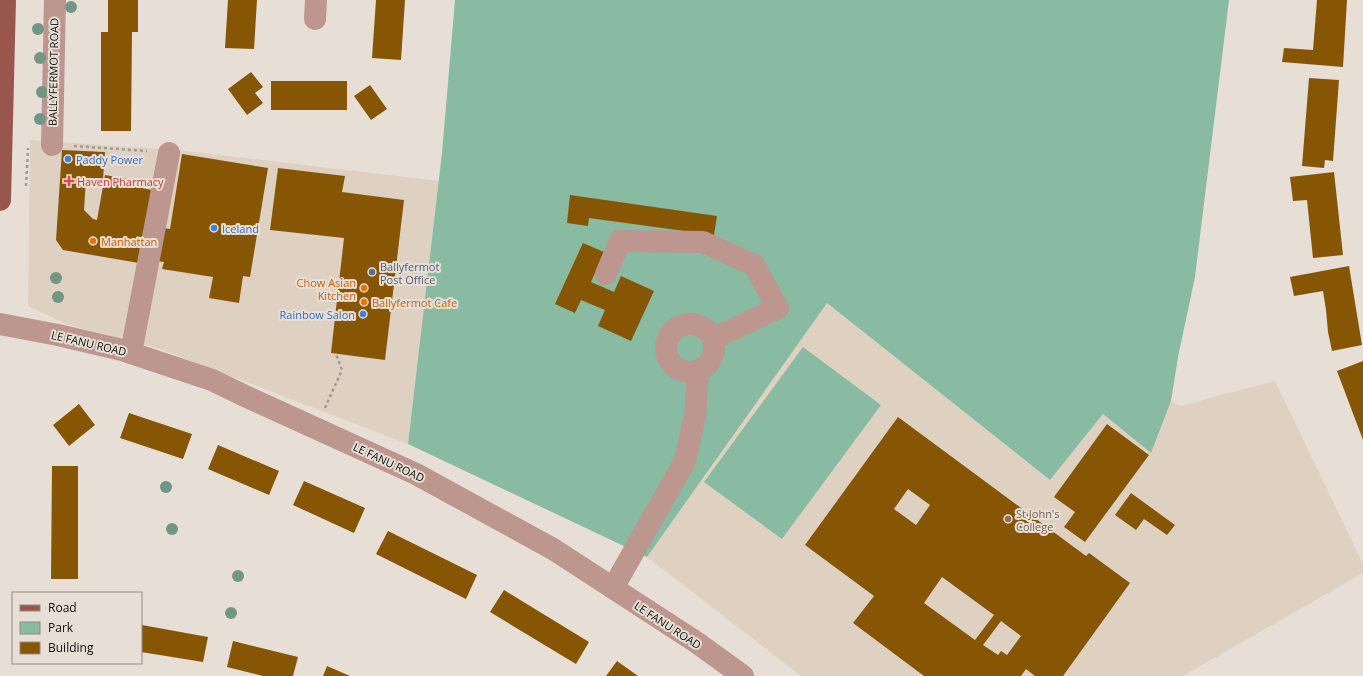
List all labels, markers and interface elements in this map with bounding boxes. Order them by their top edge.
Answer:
street label: BALLYFERMOT ROAD [45,18,61,126]
place label: Paddy Power [76,152,143,167]
marker: Paddy Power [63,154,73,164]
place label: Haven Pharmacy [77,174,164,189]
marker: Haven Pharmacy [64,176,74,186]
place label: Iceland [222,221,259,236]
marker: Iceland [209,223,219,233]
place label: Manhattan [101,234,157,249]
marker: Manhattan [88,236,98,246]
place label: Ballyfermot Post Office [380,259,439,287]
marker: Ballyfermot Post Office [367,267,377,277]
place label: Chow Asian Kitchen [296,275,356,303]
marker: Chow Asian Kitchen [359,283,369,293]
place label: Ballyfermot Cafe [372,295,457,310]
marker: Ballyfermot Cafe [359,297,369,307]
place label: Rainbow Salon [280,307,355,322]
marker: Rainbow Salon [358,309,368,319]
street label: LE FANU ROAD [50,327,128,359]
street label: LE FANU ROAD [351,439,427,485]
place label: St John's College [1016,506,1060,534]
marker: St John's College [1003,514,1013,524]
legend [12,592,142,664]
street label: LE FANU ROAD [632,598,704,652]
text: Road [48,599,77,616]
text: Park [48,619,74,636]
text: Building [48,639,94,656]

